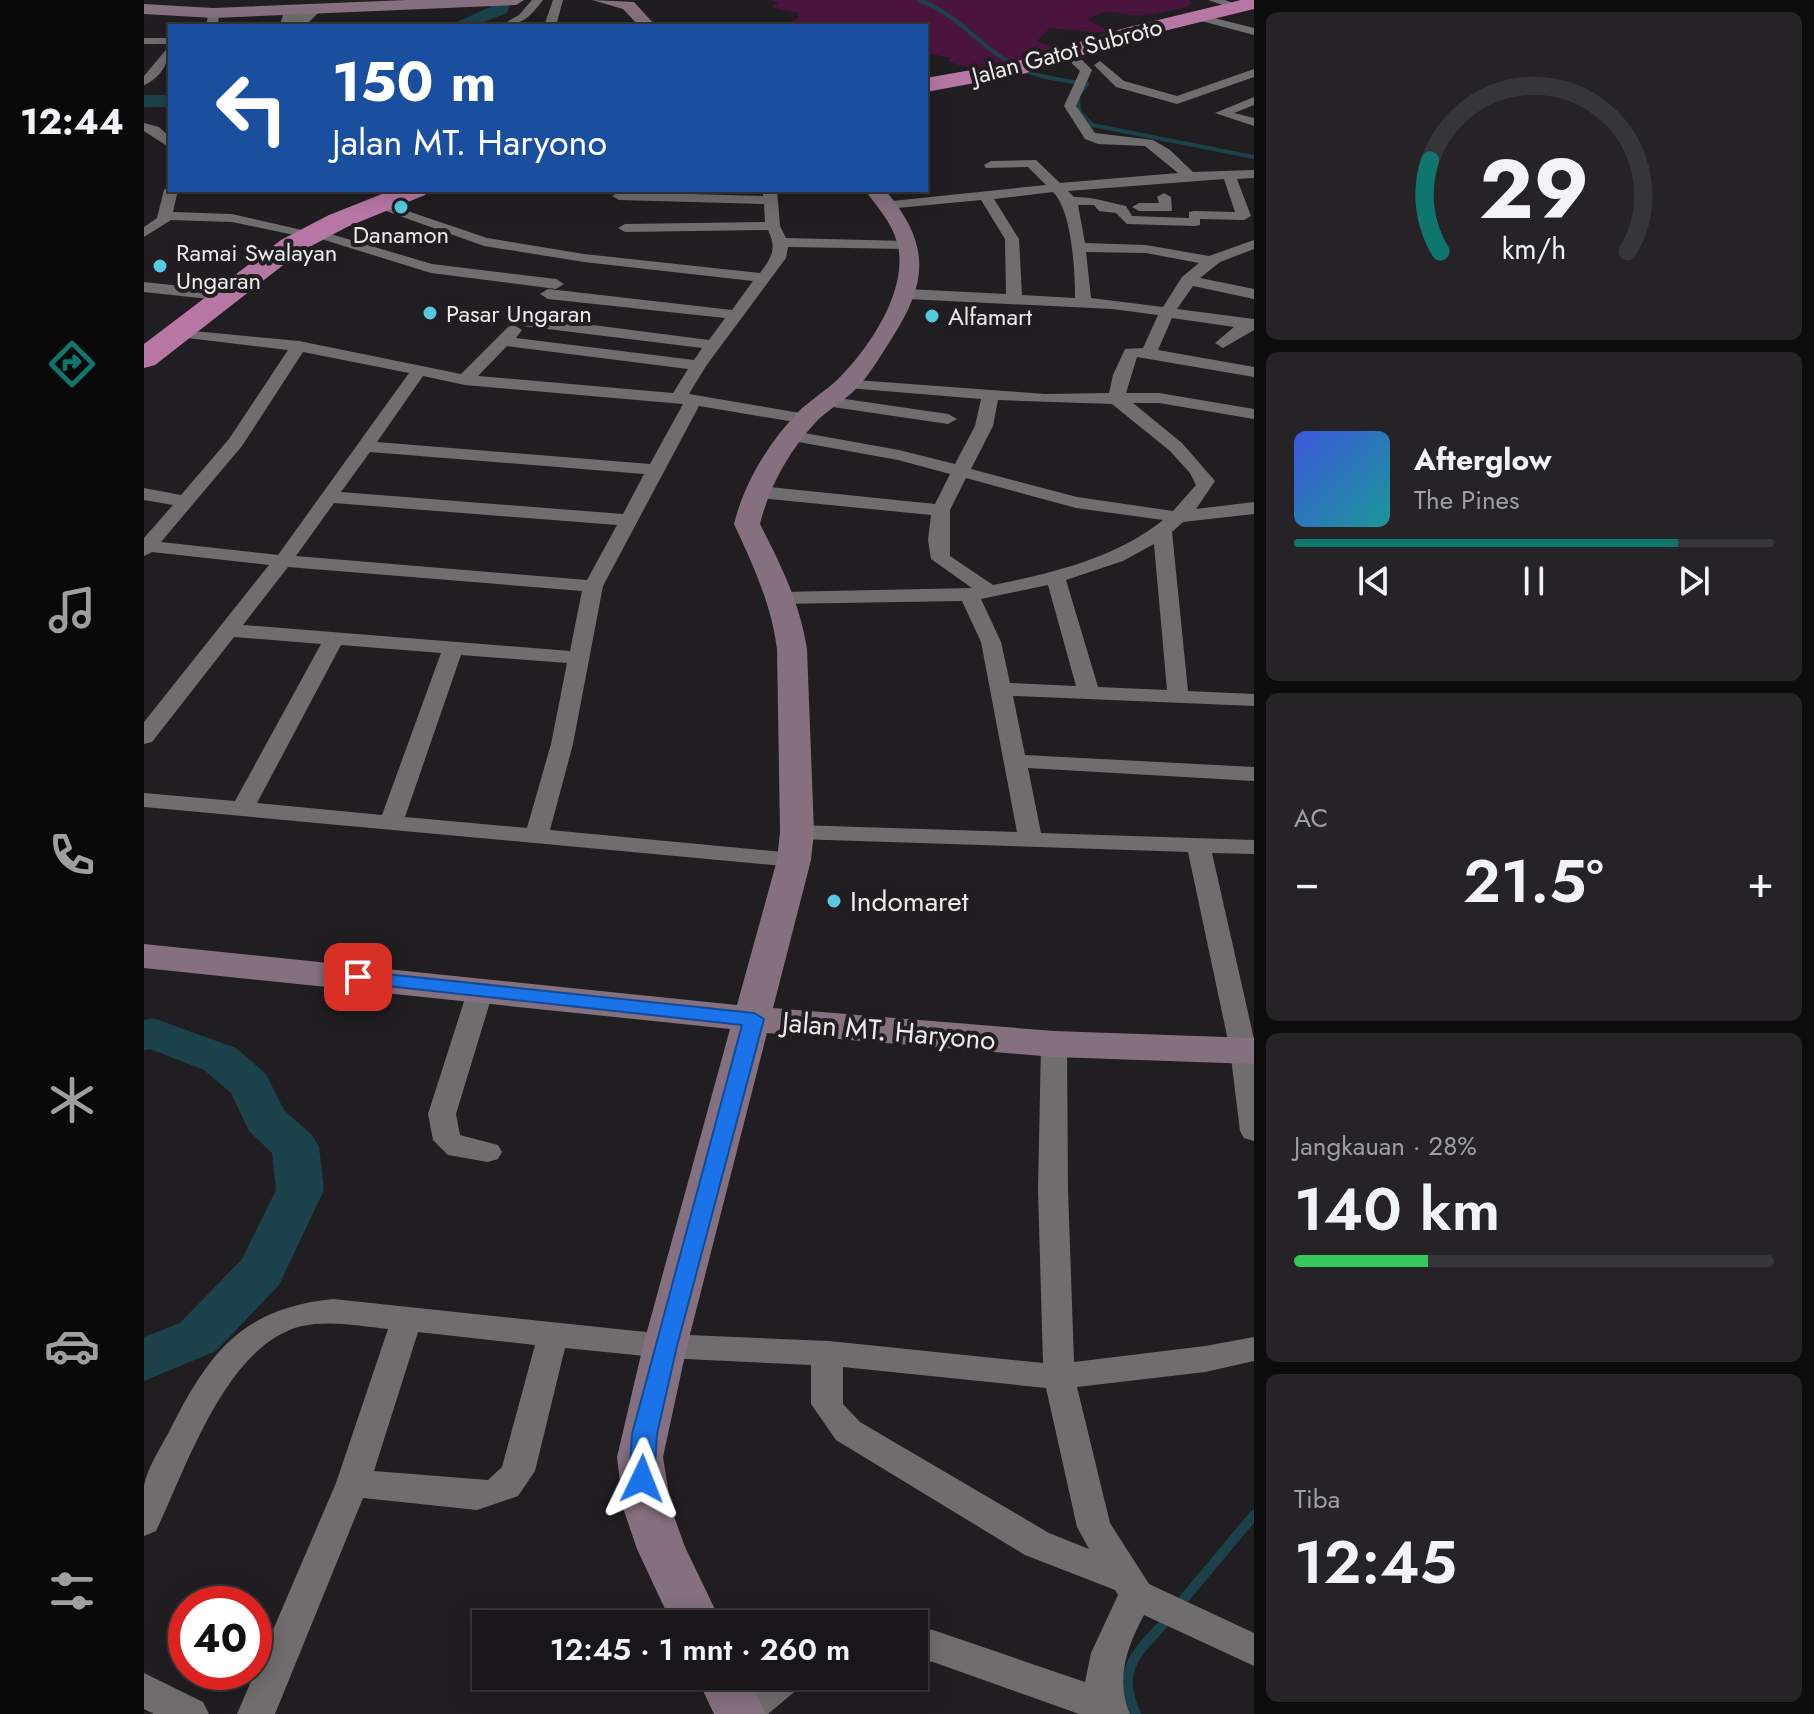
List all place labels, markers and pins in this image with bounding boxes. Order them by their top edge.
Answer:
marker: Danamon [392,198,410,216]
place label: Danamon [353,217,449,252]
place label: Ramai Swalayan Ungaran [176,235,337,298]
marker: Ramai Swalayan Ungaran [151,257,169,275]
place label: Pasar Ungaran [446,296,592,331]
place label: Alfamart [948,299,1032,334]
marker: Pasar Ungaran [421,304,439,322]
marker: Alfamart [923,307,941,325]
place label: Indomaret [850,881,969,922]
marker: Indomaret [825,892,843,910]
pin [324,943,392,1011]

